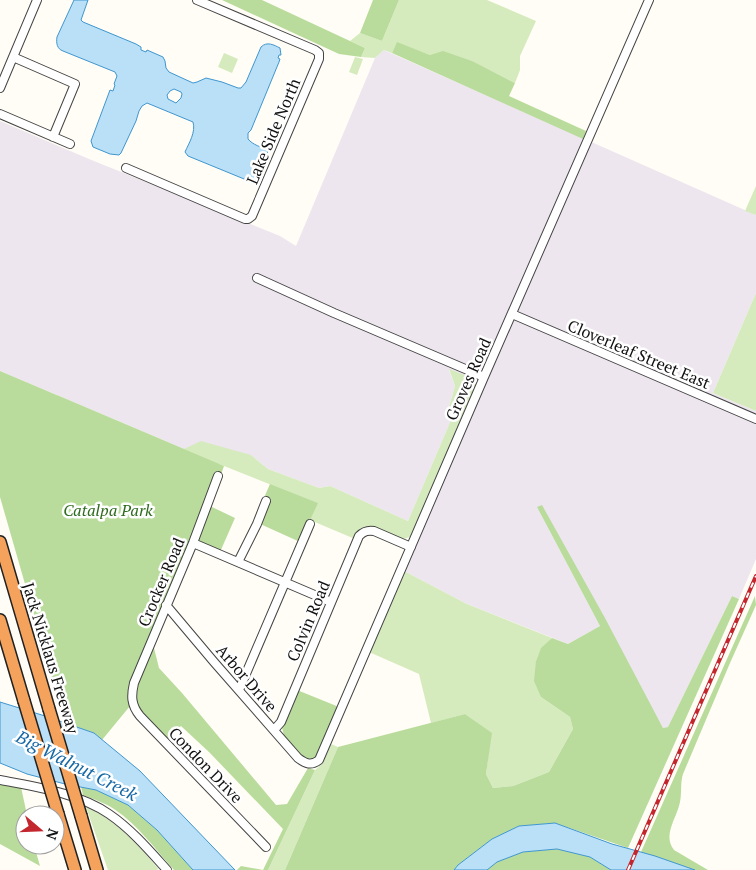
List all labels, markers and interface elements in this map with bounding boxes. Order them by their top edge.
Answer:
street label: Lake Side North [241,74,305,187]
street label: Cloverleaf Street East [564,314,714,394]
street label: Groves Road [440,334,496,424]
park label: Catalpa Park [63,499,153,521]
street label: Crocker Road [132,534,190,630]
street label: Colvin Road [281,577,335,665]
street label: Jack Nicklaus Freeway [18,580,85,737]
street label: Arbor Drive [212,640,282,716]
street label: Condon Drive [164,722,248,808]
water label: Big Walnut Creek [11,724,142,806]
north arrow [15,805,65,855]
text: N [42,826,63,843]

